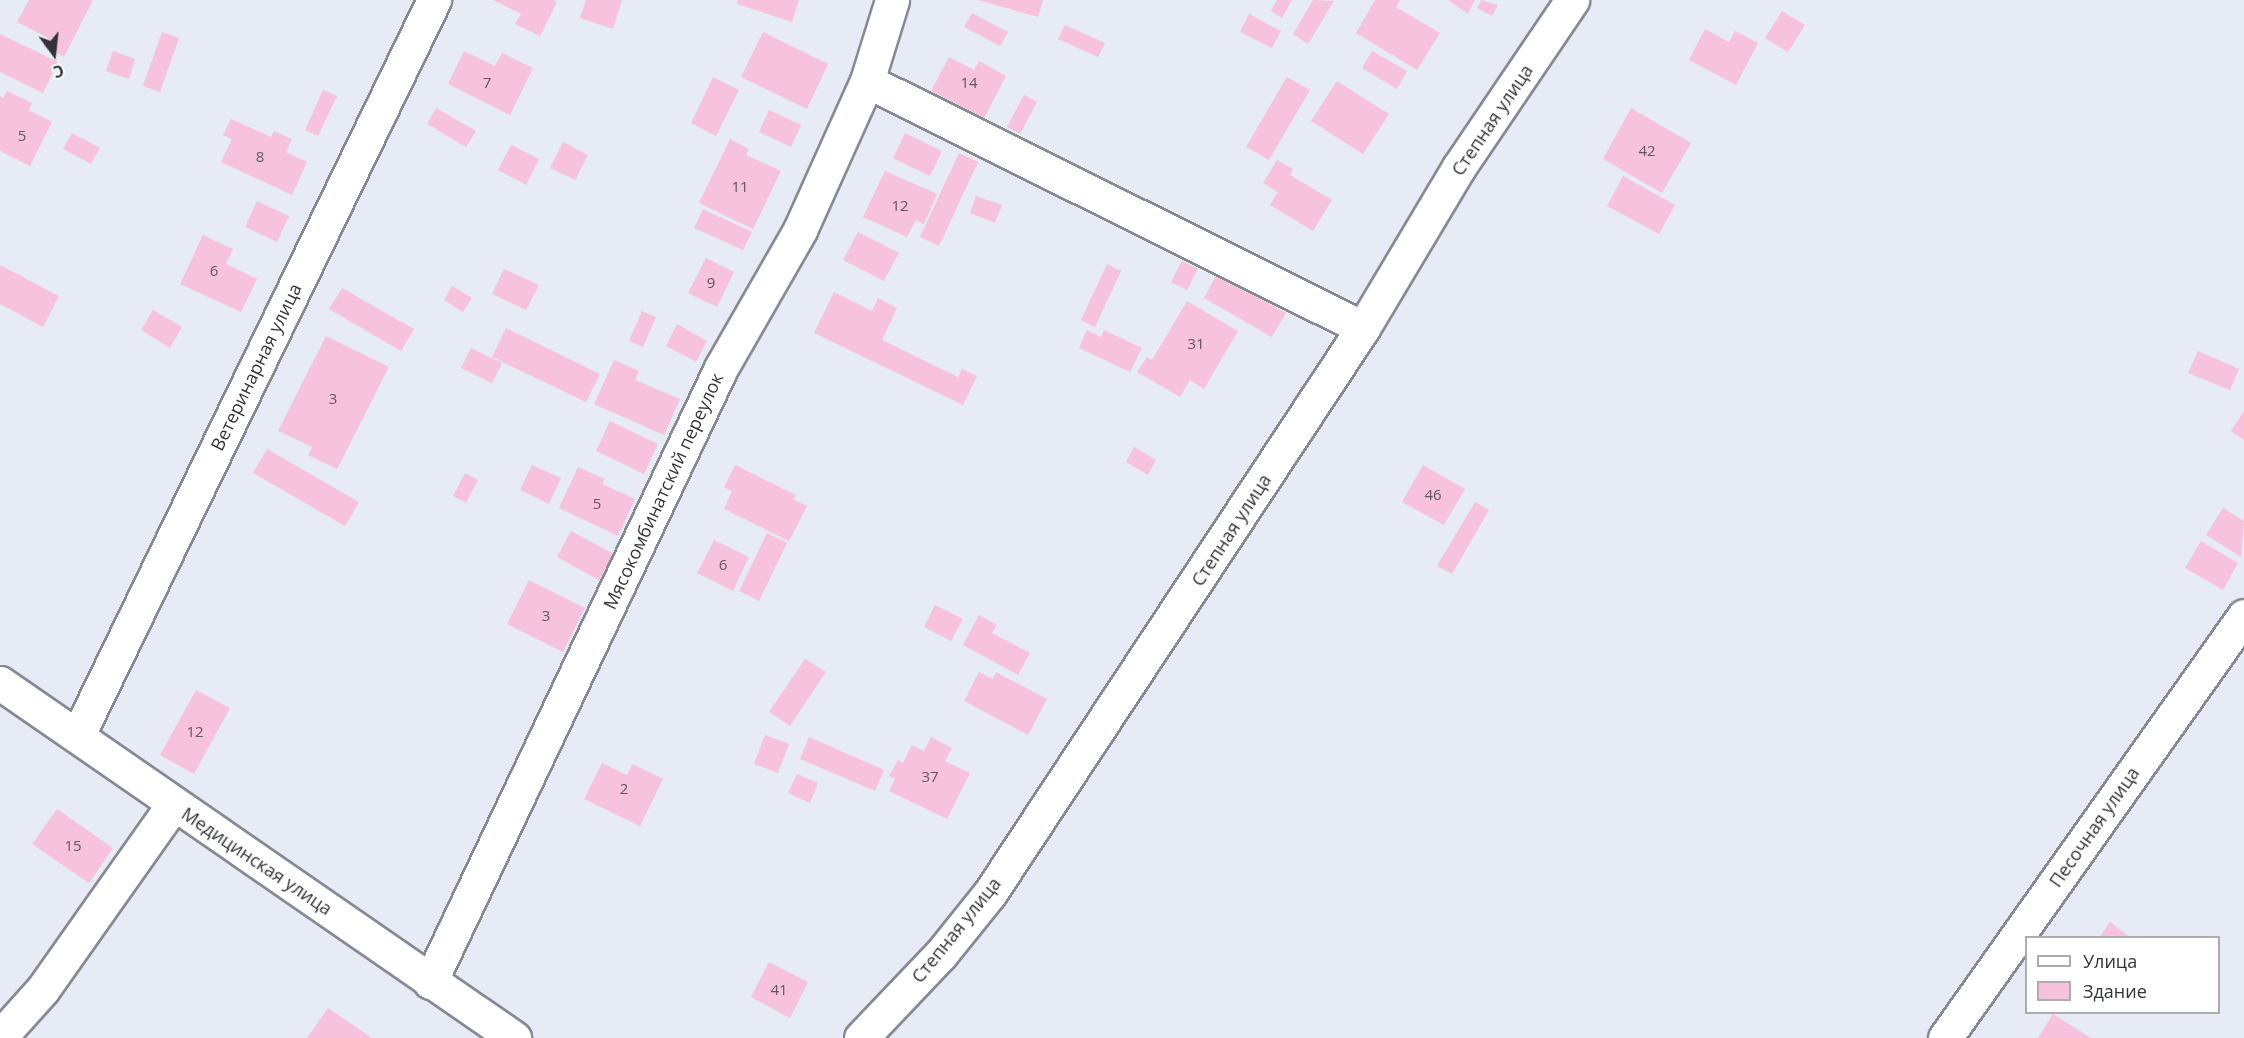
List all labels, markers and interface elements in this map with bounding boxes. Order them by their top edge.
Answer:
north arrow [24,24,84,84]
text: С [51,59,66,83]
street label: Степная улица [1447,60,1537,180]
house number: 7 [483,74,491,92]
house number: 14 [960,74,978,92]
house number: 5 [18,127,26,145]
house number: 42 [1638,142,1656,160]
house number: 8 [256,148,264,166]
house number: 11 [731,178,749,196]
house number: 12 [891,197,909,215]
house number: 6 [210,262,218,280]
house number: 9 [707,274,715,292]
street label: Ветеринарная улица [206,280,306,454]
house number: 31 [1187,335,1205,353]
street label: Мясокомбинатский переулок [599,369,727,613]
house number: 3 [329,390,337,408]
street label: Степная улица [1187,470,1275,590]
house number: 46 [1424,486,1442,504]
house number: 5 [593,495,601,513]
house number: 6 [719,556,727,574]
house number: 3 [542,607,550,625]
house number: 12 [186,723,204,741]
street label: Песочная улица [2045,763,2143,891]
house number: 37 [921,768,939,786]
house number: 2 [620,780,628,798]
street label: Медицинская улица [178,803,336,919]
house number: 15 [64,837,82,855]
street label: Степная улица [907,873,1005,987]
legend [2025,936,2220,1014]
text: Улица [2083,949,2137,973]
text: Здание [2083,979,2147,1003]
house number: 41 [770,981,788,999]

